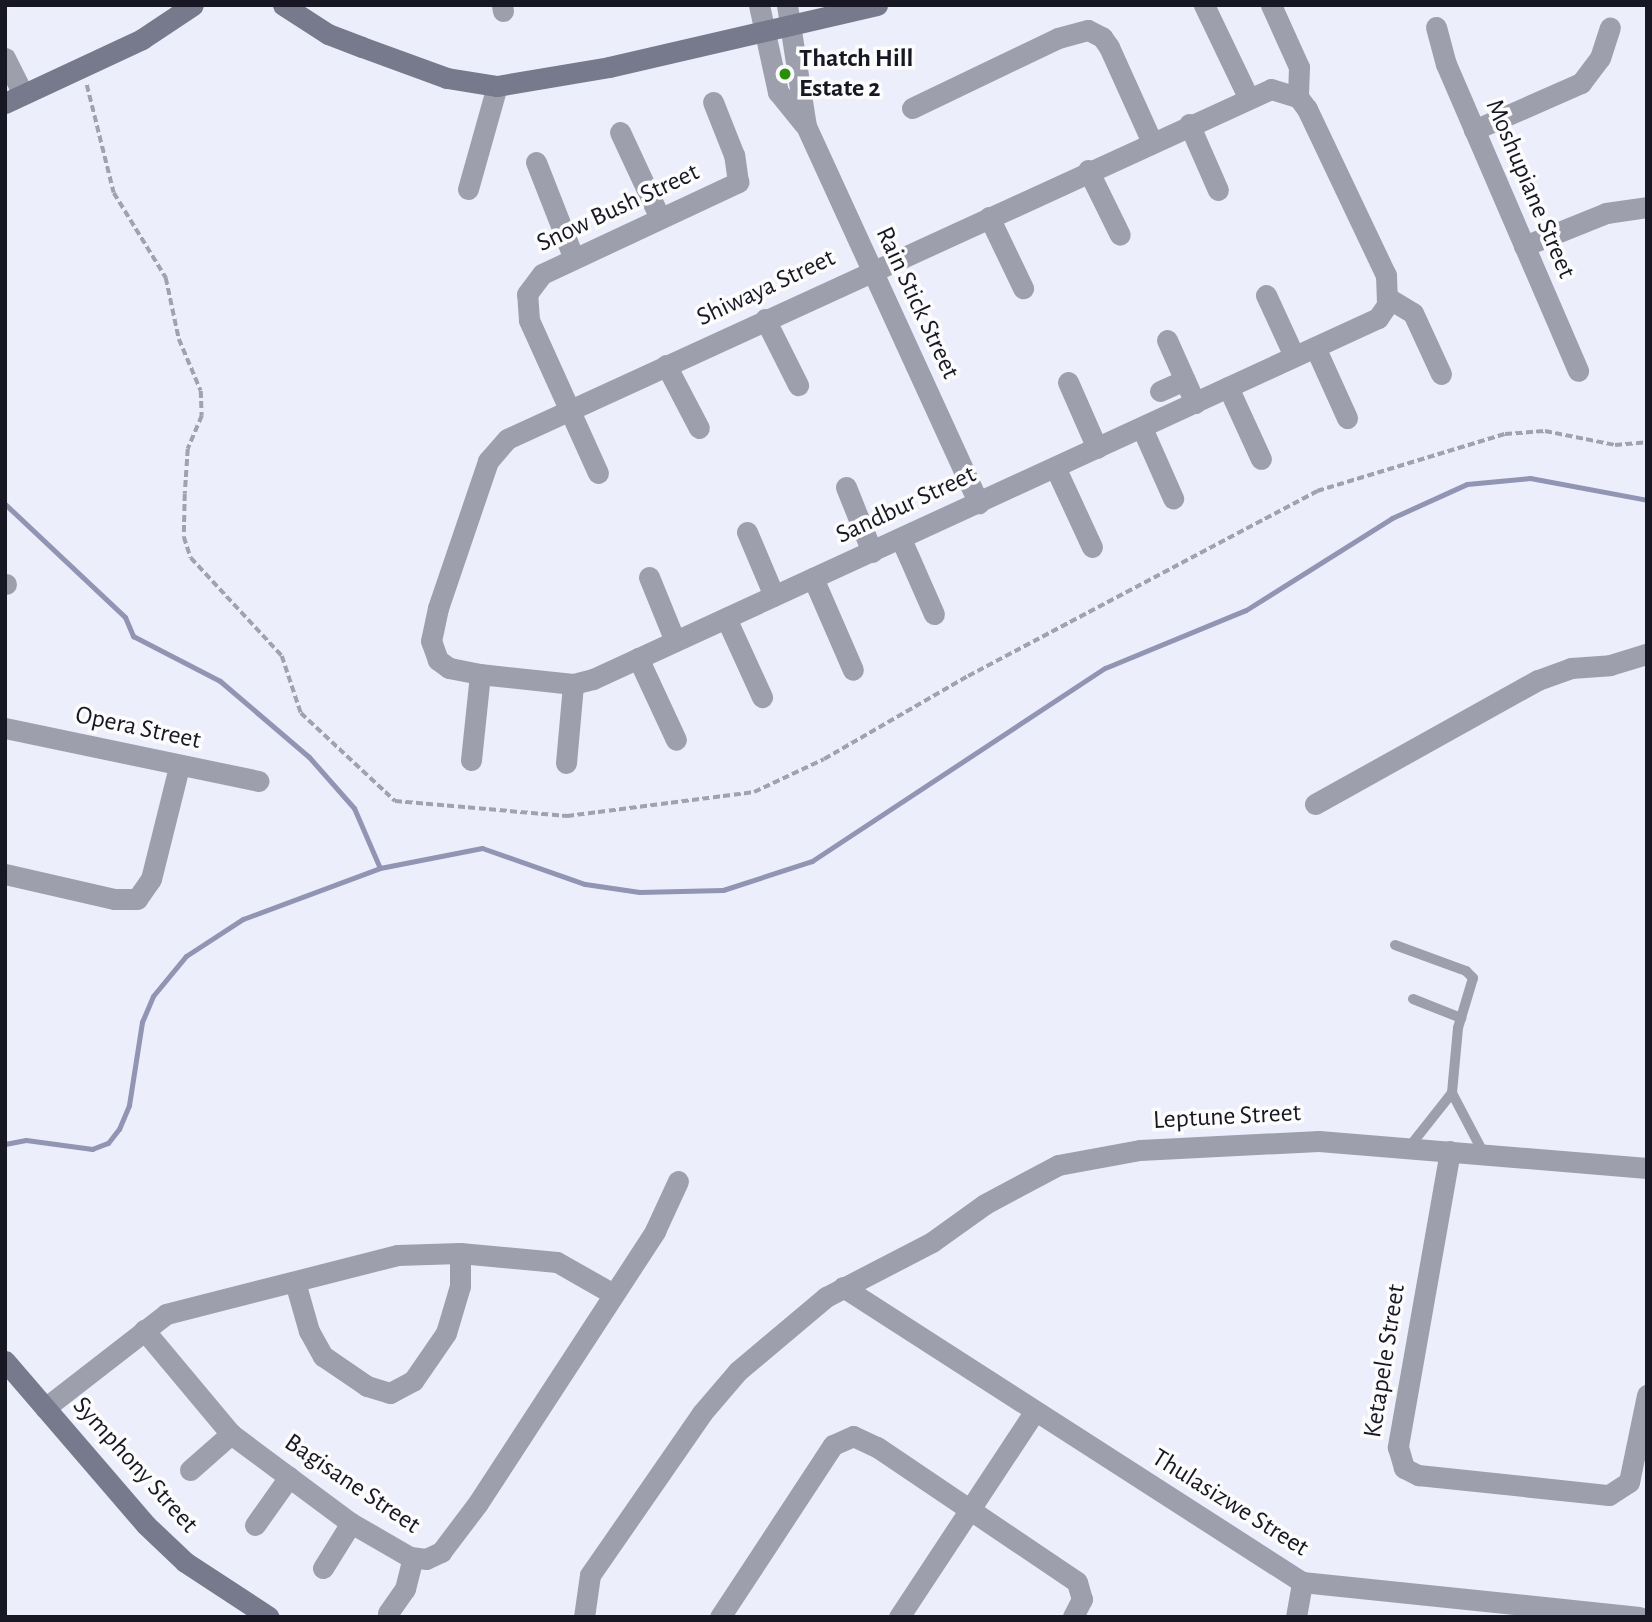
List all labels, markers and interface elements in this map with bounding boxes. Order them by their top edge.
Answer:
place label: Thatch Hill Estate 2 [799,43,913,104]
marker: Thatch Hill Estate 2 [777,66,793,82]
street label: Moshupiane Street [1478,95,1582,283]
street label: Snow Bush Street [532,157,704,259]
street label: Rain Stick Street [868,222,966,384]
street label: Shiwaya Street [692,242,840,334]
street label: Sandbur Street [831,459,981,551]
street label: Opera Street [72,699,204,757]
street label: Leptune Street [1152,1098,1302,1136]
street label: Ketapele Street [1357,1282,1413,1440]
street label: Symphony Street [66,1390,204,1540]
street label: Bagisane Street [278,1427,426,1541]
street label: Thulasizwe Street [1146,1442,1314,1564]

